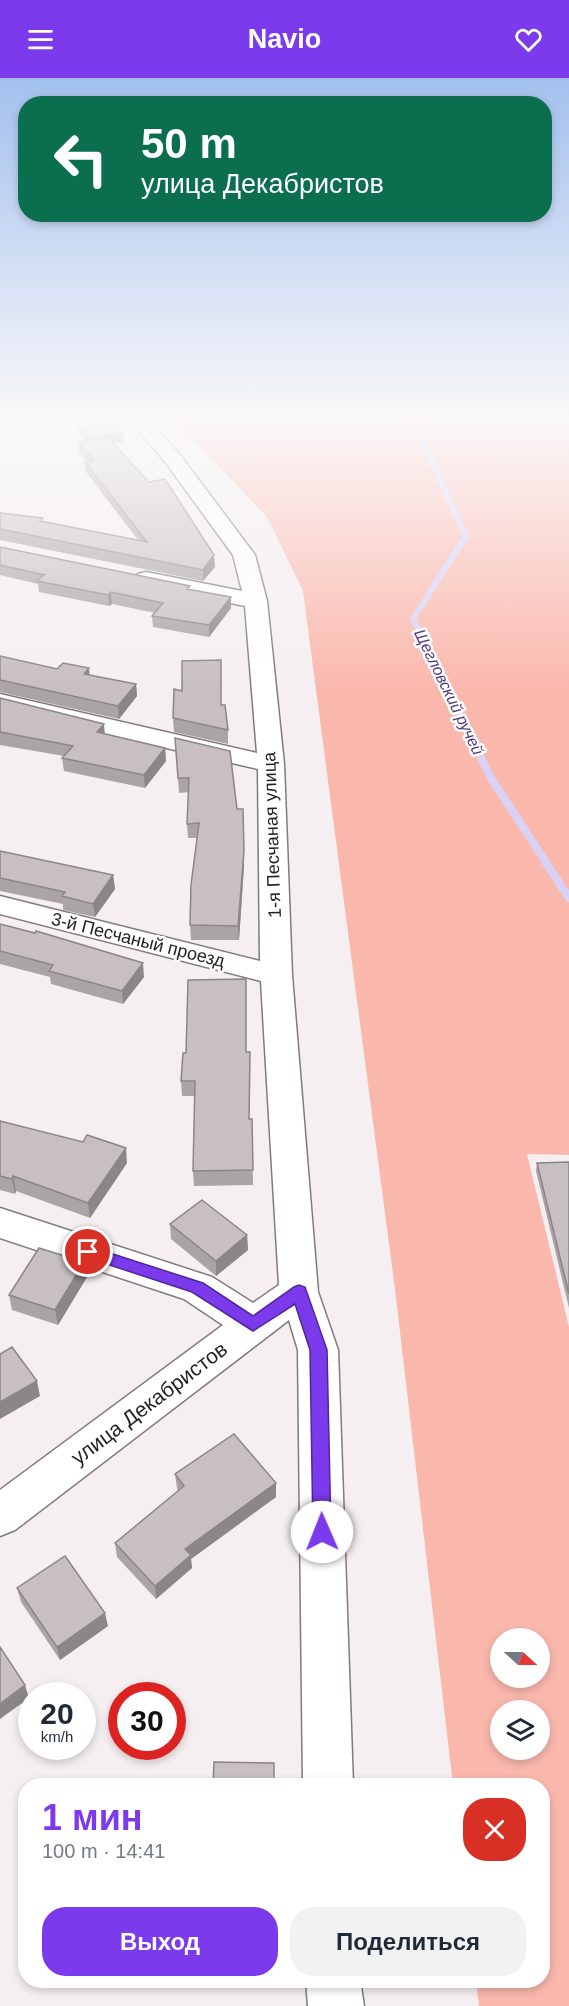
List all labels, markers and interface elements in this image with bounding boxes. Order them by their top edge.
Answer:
icon: menu [24,23,57,56]
icon: heart [512,23,545,56]
text: Navio [248,24,321,54]
icon: left [42,120,120,198]
text: 50 m [141,120,237,167]
text: улица Декабристов [141,169,384,199]
water label: Щегловский ручей [411,626,487,758]
street label: 1-я Песчаная улица [259,751,285,918]
street label: 3-й Песчаный проезд [49,909,227,971]
pin [62,1226,113,1277]
icon: arrive [71,1235,104,1268]
street label: улица Декабристов [67,1337,231,1469]
position arrow [290,1500,354,1564]
north arrow [490,1628,550,1688]
map controls [490,1628,550,1760]
speed limit sign: 30 [108,1682,186,1760]
text: 20 [40,1697,74,1730]
button: layers [490,1700,550,1760]
text: km/h [41,1728,73,1745]
text: 1 мин [42,1797,143,1838]
button: close [463,1798,526,1861]
text: 100 m · 14:41 [42,1840,165,1862]
button: Выход [42,1907,278,1976]
button: Поделиться [290,1907,526,1976]

